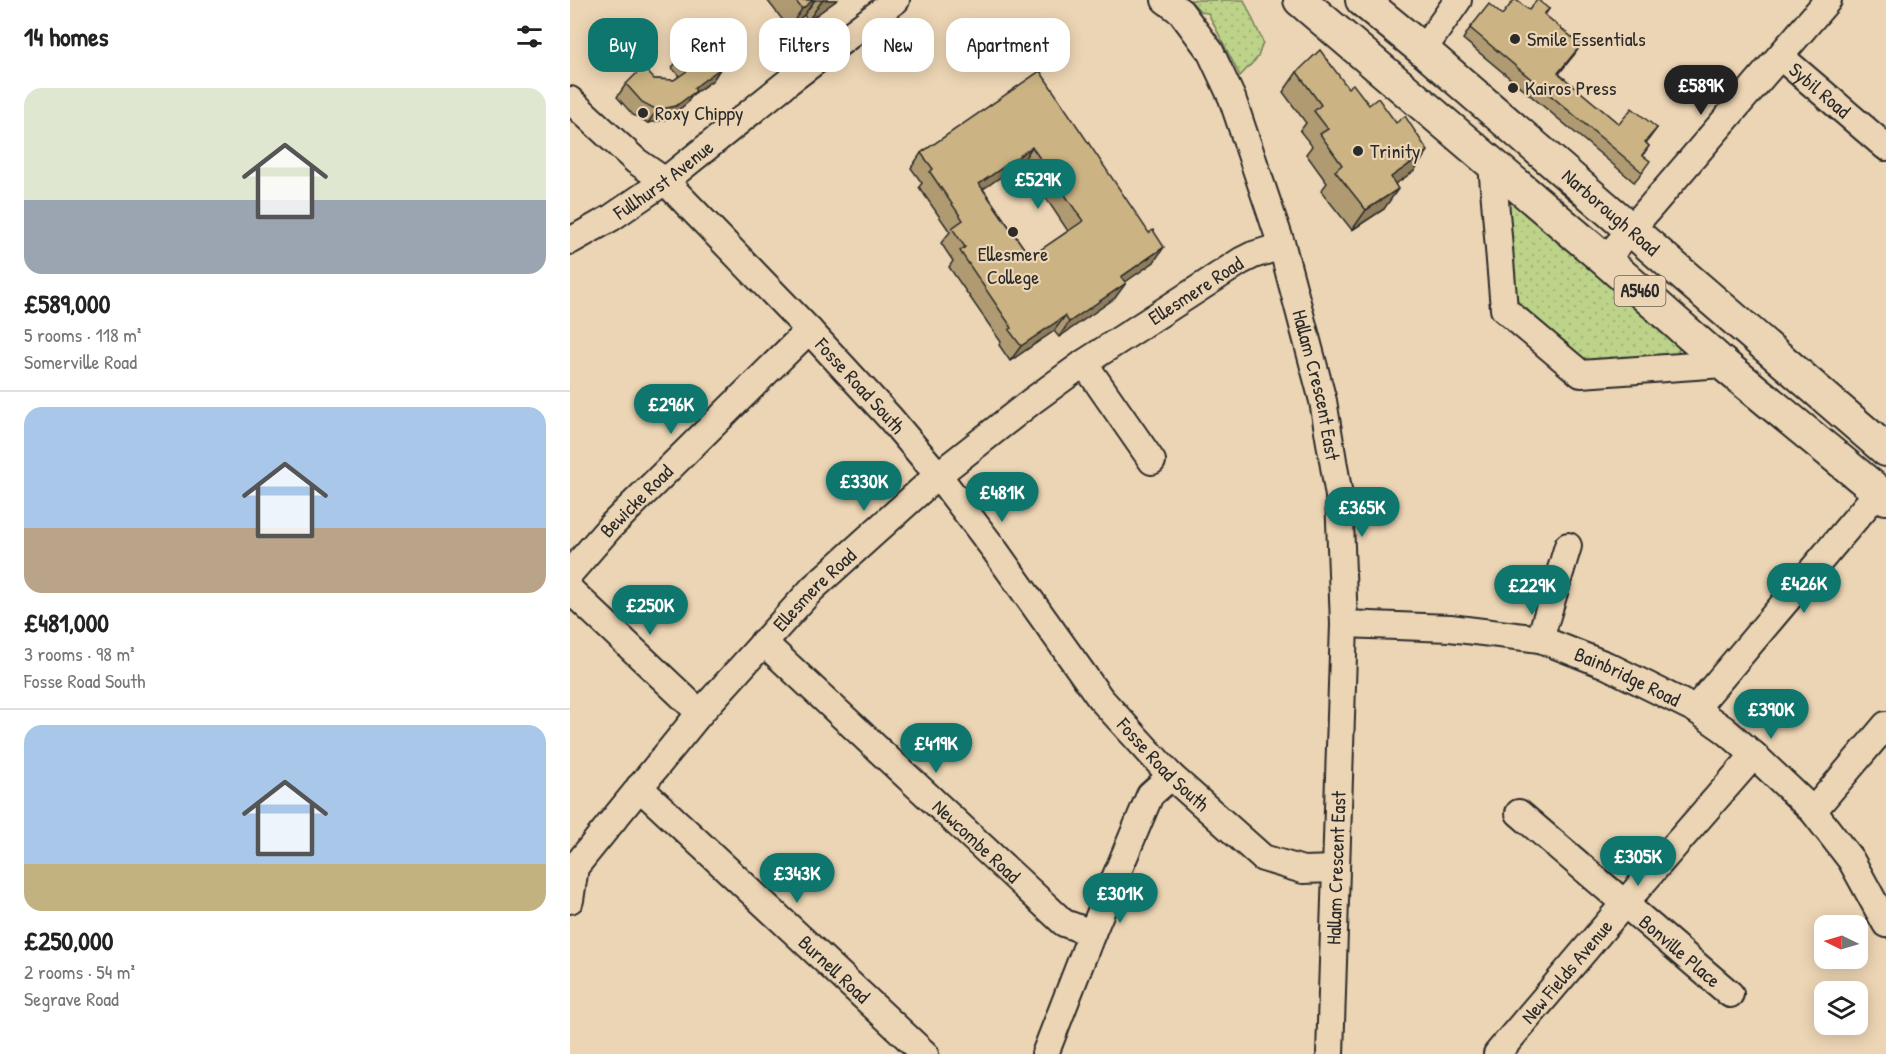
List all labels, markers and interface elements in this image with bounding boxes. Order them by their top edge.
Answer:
chip: Buy [588,18,658,72]
chip: Rent [670,18,747,72]
chip: Filters [759,18,850,72]
chip: New [862,18,934,72]
chip: Apartment [946,18,1070,72]
text: 14 homes [24,19,109,54]
icon: filters [513,20,546,53]
place label: Smile Essentials [1527,25,1646,52]
marker: Smile Essentials [1508,32,1522,46]
street label: Sybil Road [1783,56,1857,124]
pin: £589K [1659,65,1743,116]
text: £589K [1678,71,1724,98]
place label: Kairos Press [1525,74,1617,101]
marker: Kairos Press [1506,81,1520,95]
place label: Roxy Chippy [655,99,744,126]
marker: Roxy Chippy [636,106,650,120]
icon: home [231,127,339,235]
street label: Fullhurst Avenue [607,133,719,226]
place label: Trinity [1370,137,1420,164]
marker: Trinity [1351,144,1365,158]
pin: £529K [996,159,1080,210]
street label: Narborough Road [1556,162,1666,262]
text: £529K [1015,165,1061,192]
marker: Ellesmere College [1006,225,1020,239]
place label: Ellesmere College [978,240,1048,290]
street label: Ellesmere Road [1143,249,1248,331]
road number: A5460 [1614,276,1666,306]
text: £589,000 [24,286,110,321]
street label: Hallam Crescent East [1286,307,1347,463]
text: 5 rooms · 118 m² [24,321,141,348]
street label: Fosse Road South [809,331,912,439]
text: Somerville Road [24,348,137,375]
pin: £296K [629,384,713,435]
text: £296K [648,390,694,417]
icon: home [231,446,339,554]
street label: Bewicke Road [593,458,679,543]
pin: £330K [822,461,906,512]
text: £330K [840,467,888,494]
pin: £481K [960,472,1044,523]
text: £481K [980,478,1024,505]
pin: £365K [1320,487,1404,538]
text: £365K [1339,493,1385,520]
street label: Ellesmere Road [766,541,862,637]
pin: £426K [1762,563,1846,614]
pin: £229K [1490,565,1574,616]
text: £426K [1781,569,1827,596]
text: £229K [1508,571,1556,598]
pin: £250K [608,585,692,636]
text: £250K [626,591,674,618]
text: £481,000 [24,605,109,640]
text: 3 rooms · 98 m² [24,640,135,667]
street label: Bainbridge Road [1571,640,1685,713]
text: Fosse Road South [24,667,145,694]
pin: £390K [1729,689,1813,740]
text: £390K [1748,695,1794,722]
street label: Fosse Road South [1111,711,1216,817]
pin: £419K [894,723,978,774]
text: £419K [914,729,958,756]
icon: home [231,764,339,872]
street label: Hallam Crescent East [1319,790,1352,945]
street label: Newcombe Road [927,793,1027,889]
pin: £305K [1596,836,1680,887]
text: £305K [1614,842,1662,869]
pin: £343K [755,853,839,904]
text: £343K [774,859,820,886]
pin: £301K [1078,873,1162,924]
text: £301K [1097,879,1143,906]
street label: Bonville Place [1634,908,1727,993]
street label: New Fields Avenue [1515,913,1618,1029]
north arrow [1814,915,1868,969]
map controls [1814,915,1868,1035]
text: £250,000 [24,923,113,958]
street label: Burnell Road [793,929,876,1009]
text: 2 rooms · 54 m² [24,958,135,985]
button: layers [1814,981,1868,1035]
text: Segrave Road [24,985,119,1012]

